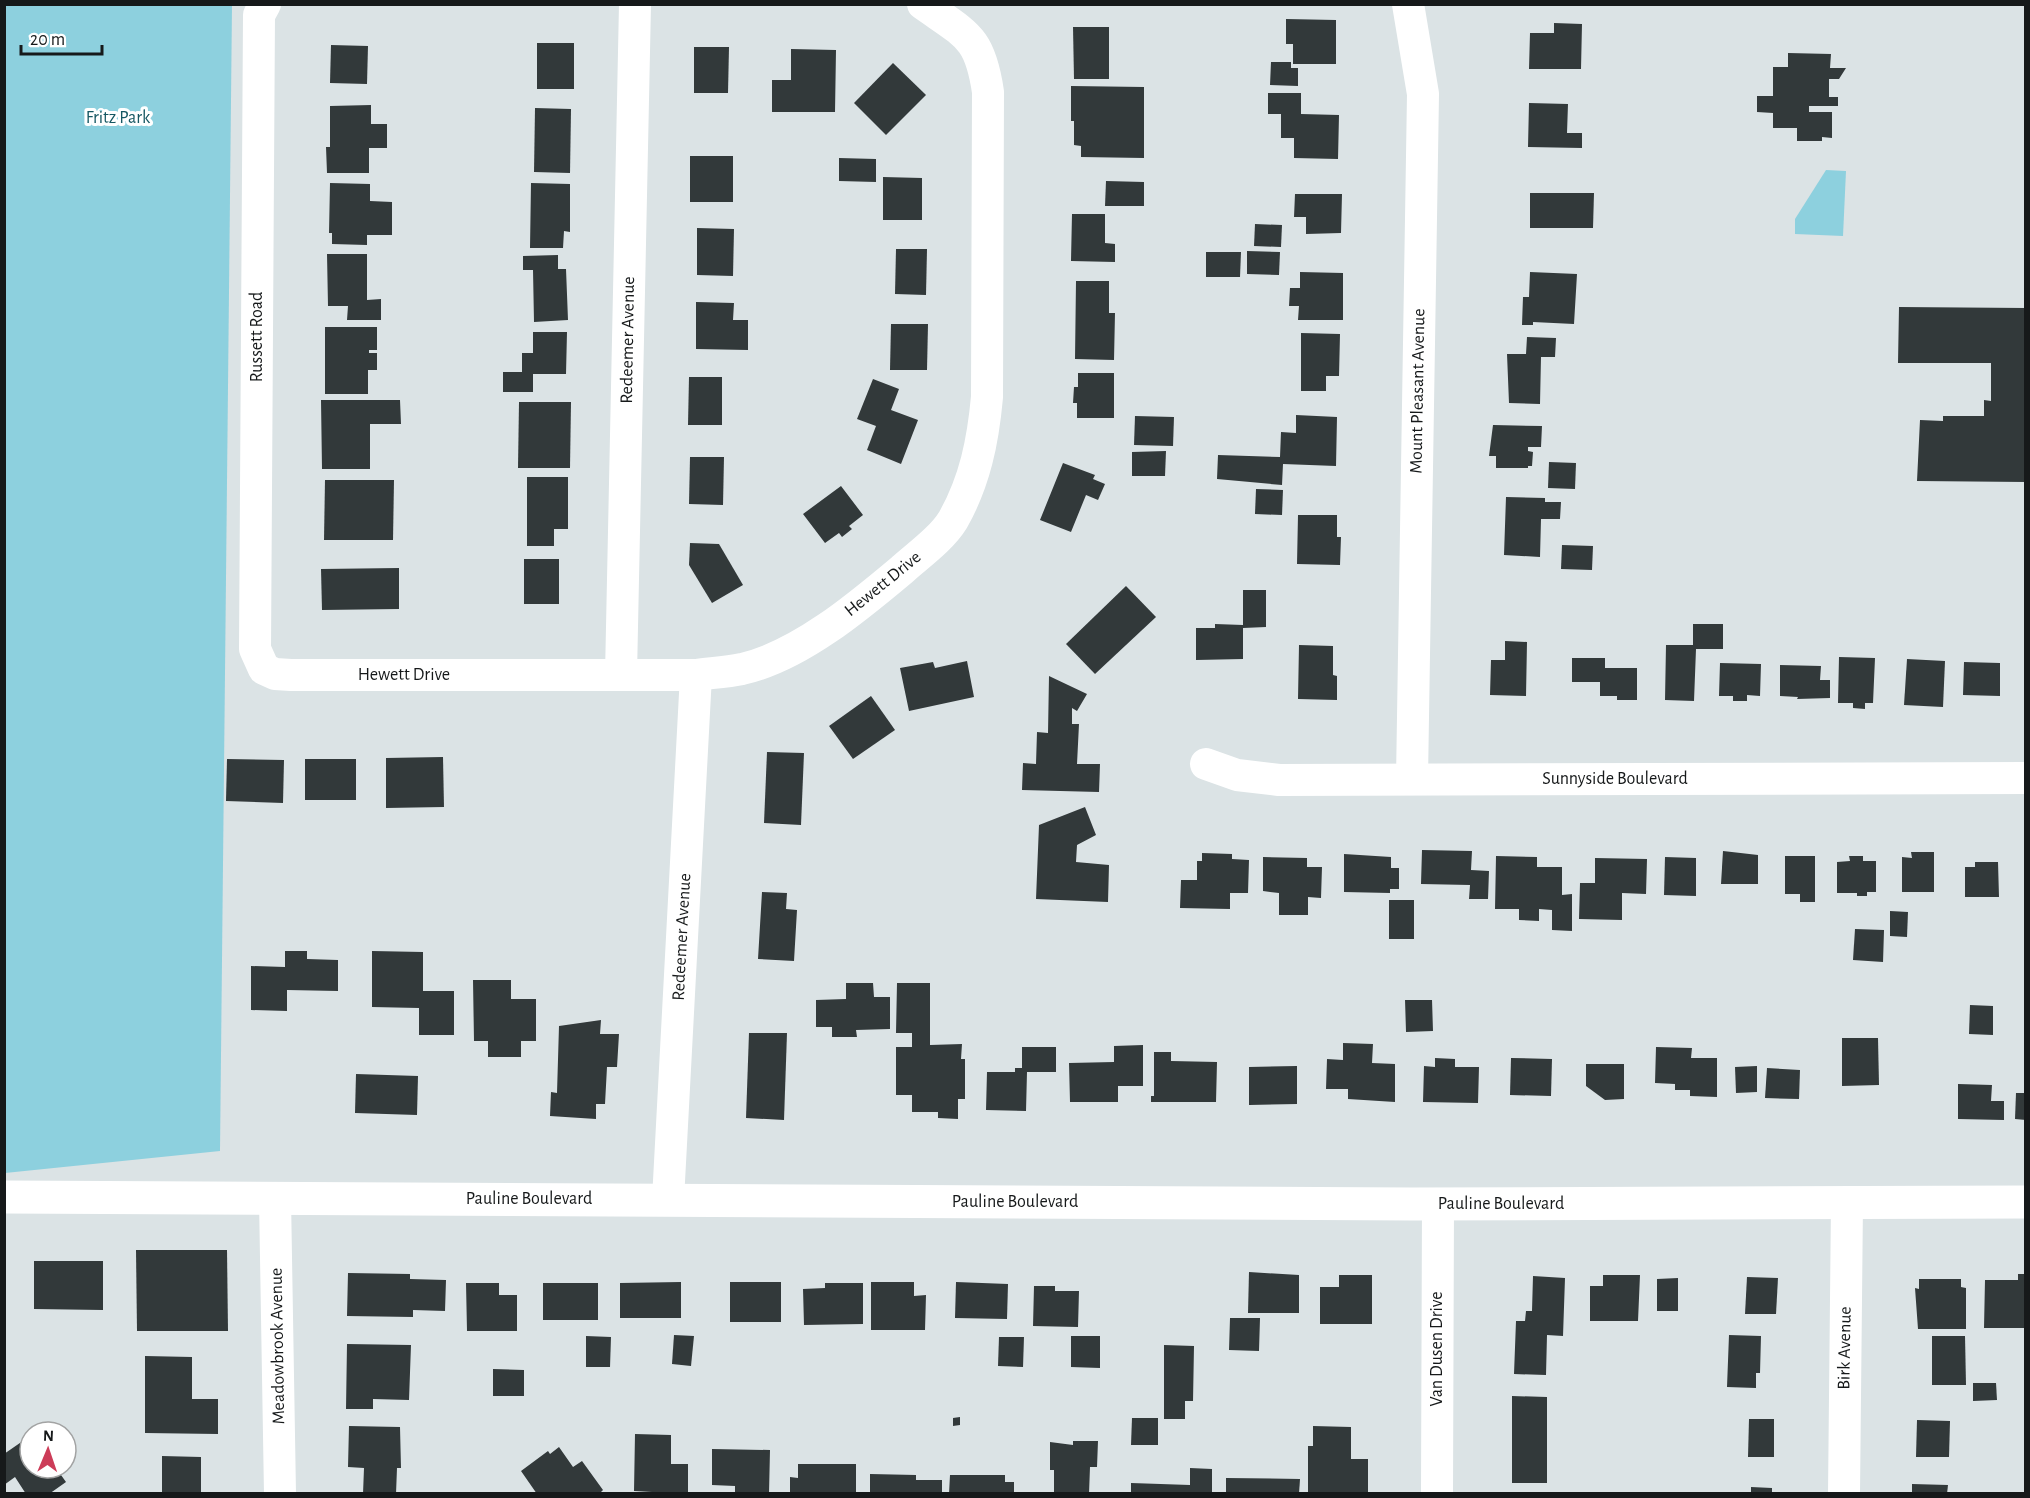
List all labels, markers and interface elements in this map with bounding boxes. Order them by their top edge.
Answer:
scale bar [21,18,102,56]
text: 20 m [30,31,65,49]
park label: Fritz Park [86,109,151,127]
street label: Redeemer Avenue [618,276,638,404]
street label: Russett Road [248,292,266,382]
street label: Mount Pleasant Avenue [1408,308,1428,474]
street label: Hewett Drive [841,548,925,620]
street label: Hewett Drive [358,666,450,684]
street label: Sunnyside Boulevard [1542,770,1688,788]
street label: Redeemer Avenue [670,873,694,1001]
street label: Pauline Boulevard [466,1190,592,1208]
street label: Pauline Boulevard [952,1193,1078,1211]
street label: Pauline Boulevard [1438,1195,1564,1213]
street label: Meadowbrook Avenue [268,1268,288,1424]
street label: Van Dusen Drive [1428,1291,1446,1407]
street label: Birk Avenue [1835,1306,1855,1390]
north arrow [18,1420,78,1480]
text: N [43,1428,54,1444]

